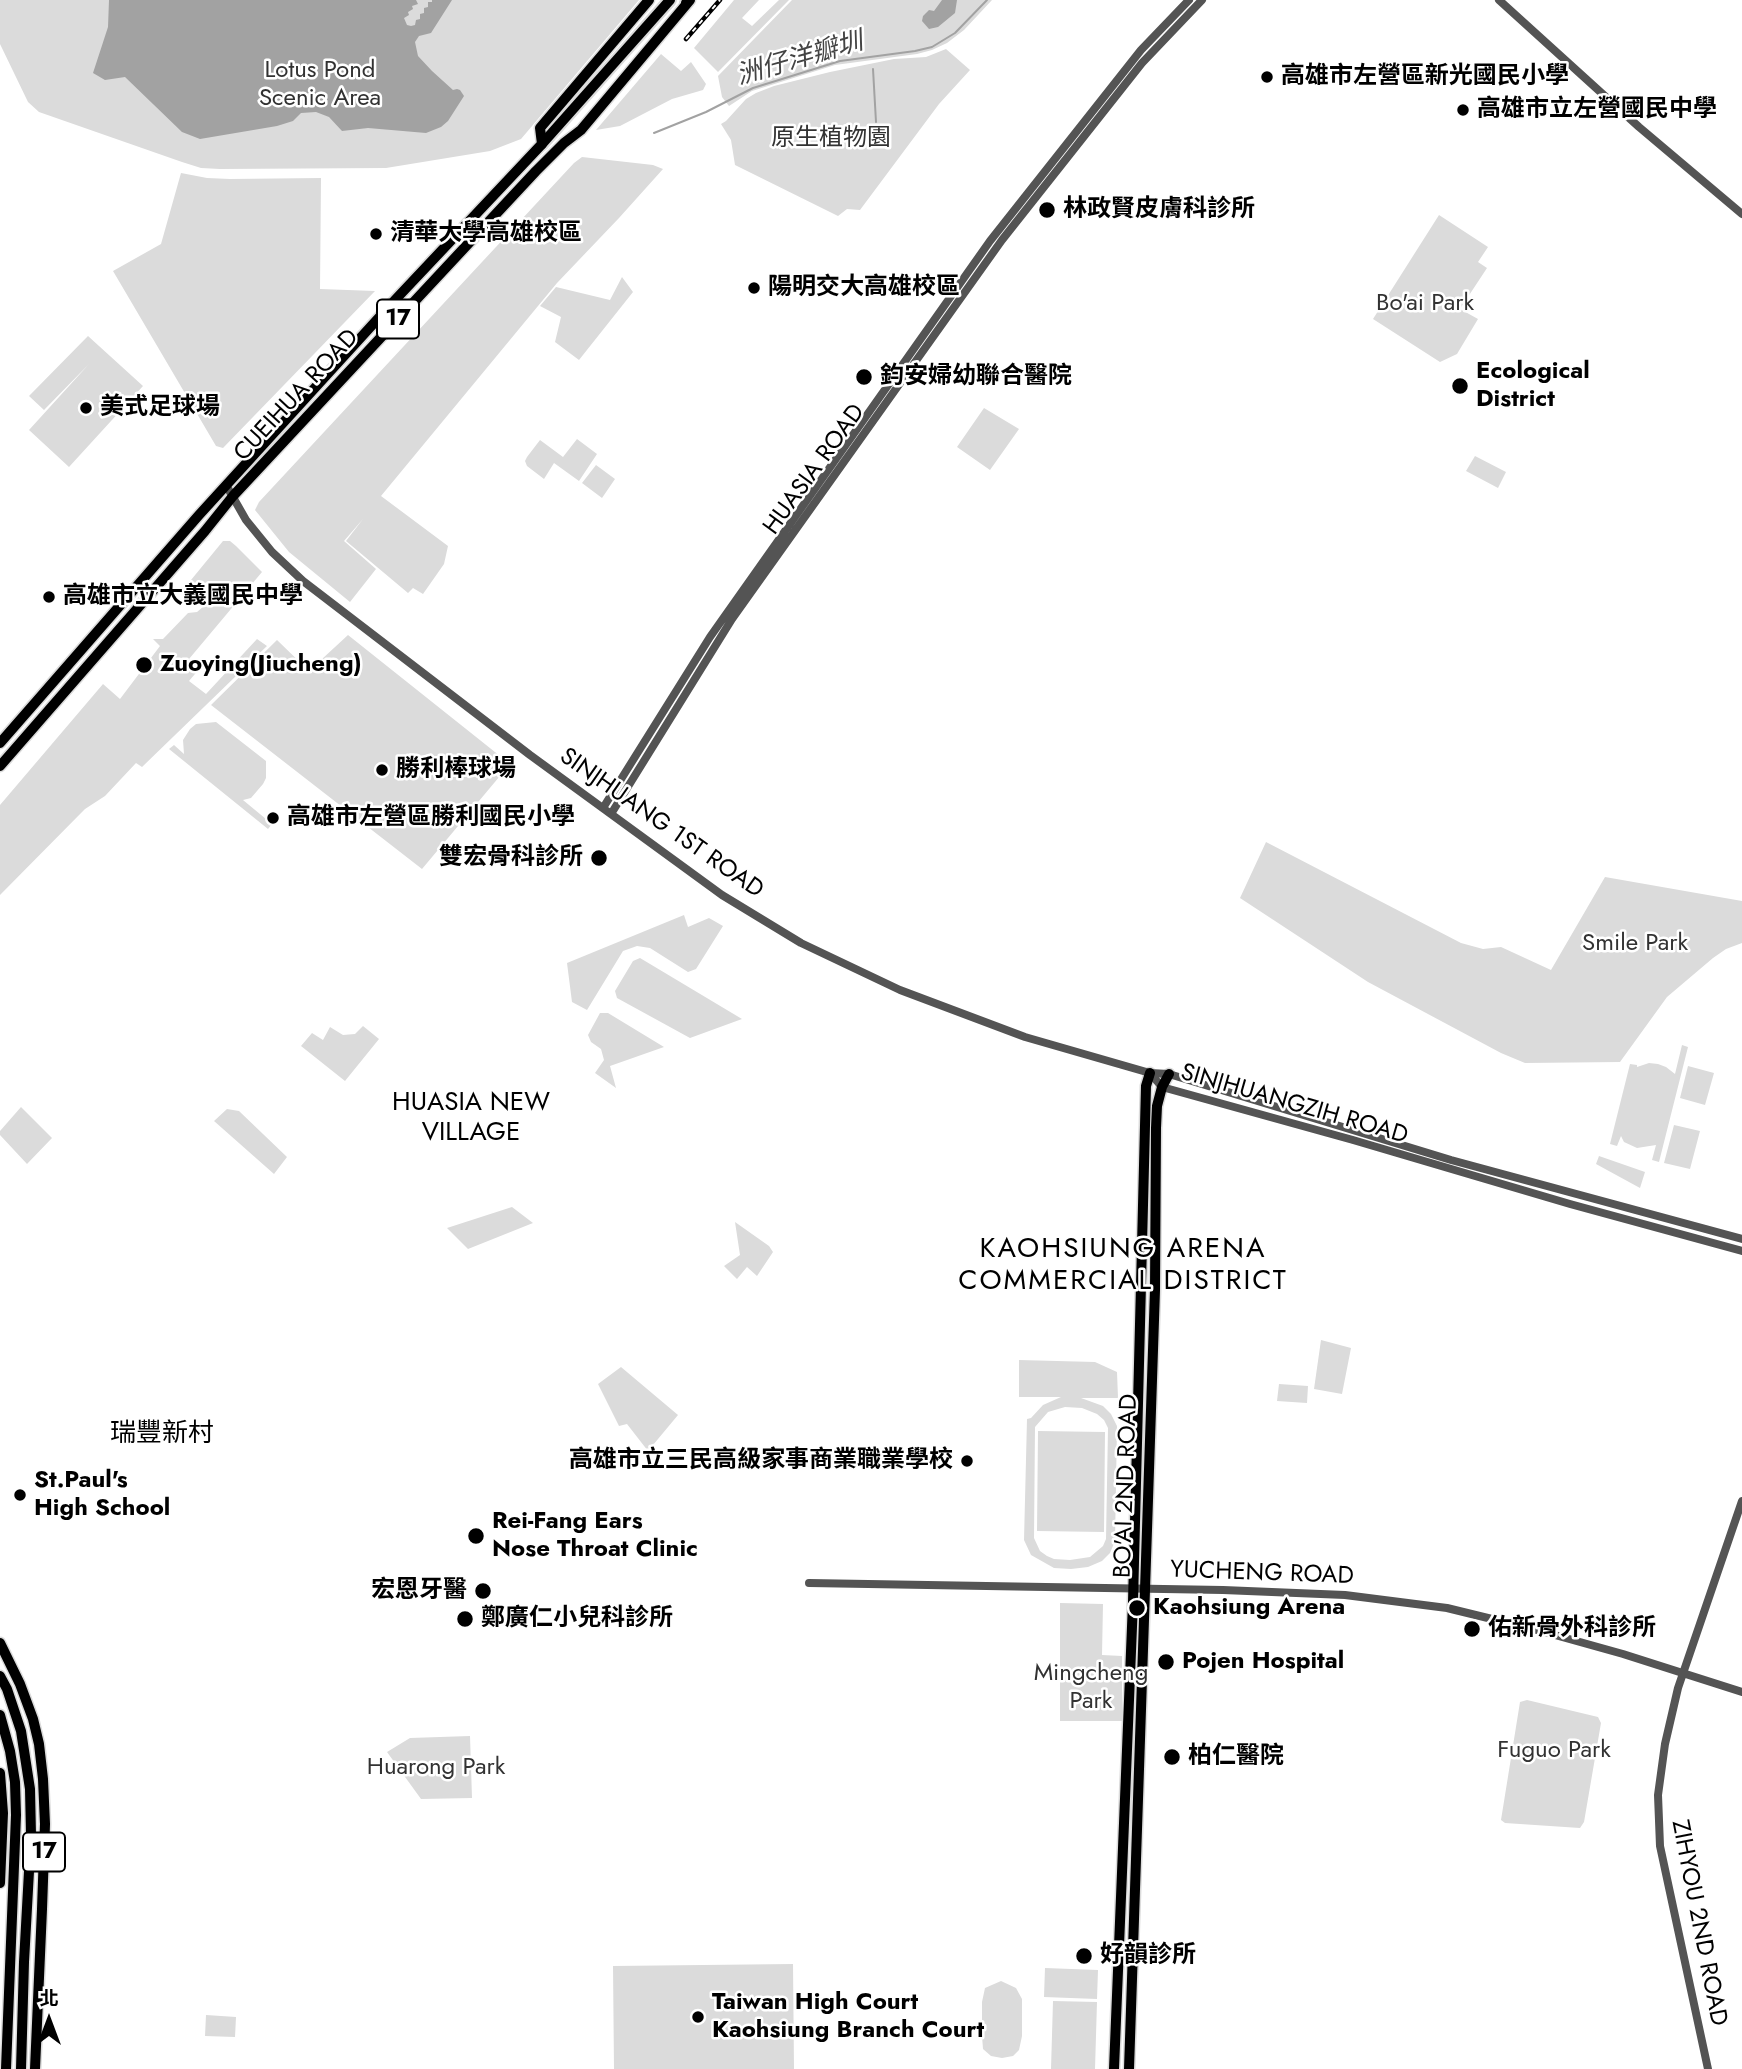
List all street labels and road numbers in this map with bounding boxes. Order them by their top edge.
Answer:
road number: 17 [377,300,419,338]
street label: CUEIHUA ROAD [229,324,365,468]
street label: HUASIA ROAD [758,399,872,541]
street label: SINJHUANG 1ST ROAD [554,743,768,905]
street label: SINJHUANGZIH ROAD [1177,1059,1411,1151]
street label: BO'AI 2ND ROAD [1109,1393,1145,1579]
street label: YUCHENG ROAD [1170,1556,1354,1592]
street label: ZIHYOU 2ND ROAD [1664,1818,1732,2028]
road number: 17 [23,1832,65,1871]

